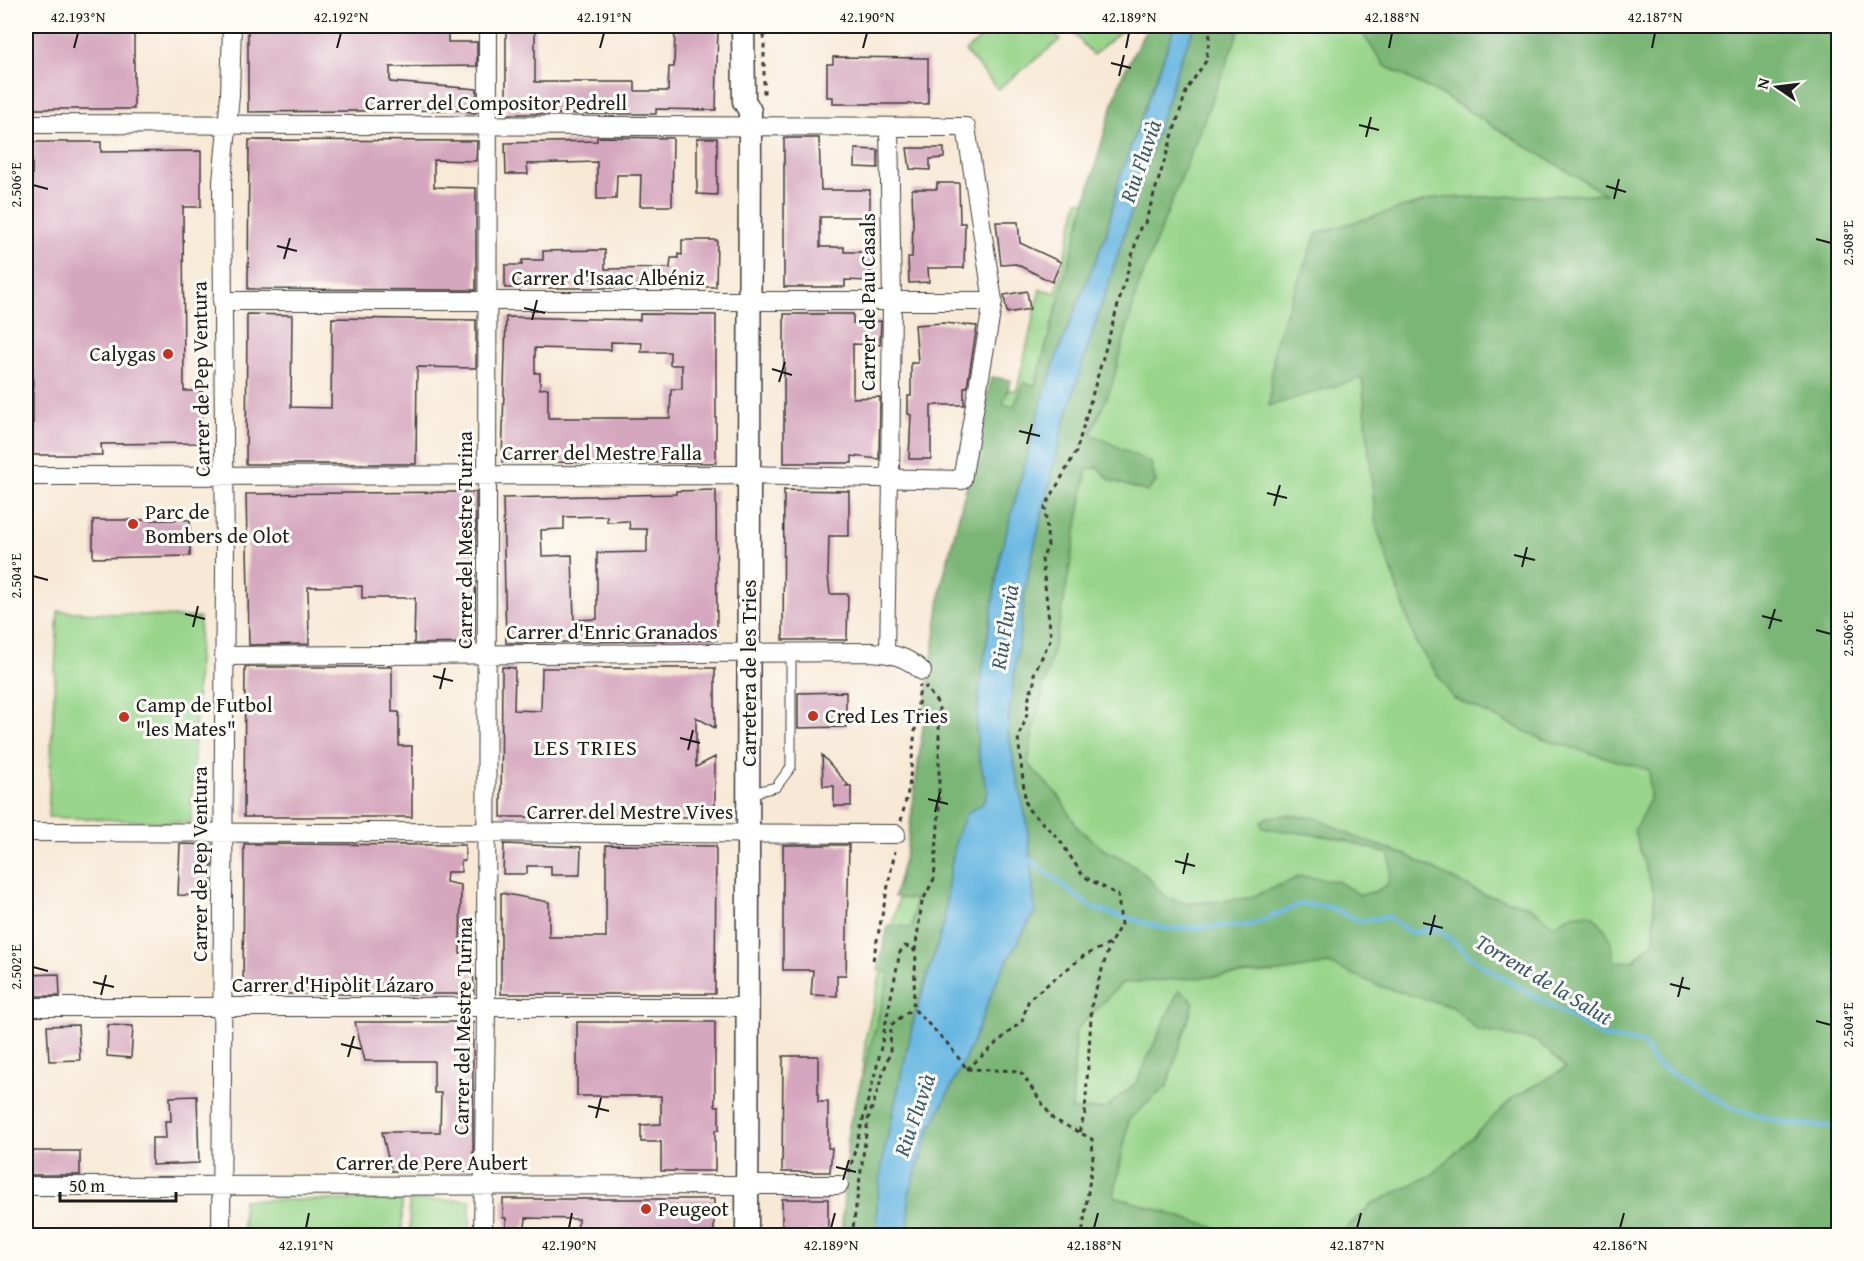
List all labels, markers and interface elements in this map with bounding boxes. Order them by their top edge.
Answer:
text: 42.193°N [51,6,106,27]
text: 42.192°N [314,6,369,27]
text: 42.191°N [577,6,632,27]
text: 42.190°N [840,6,895,27]
text: 42.189°N [1102,6,1157,27]
text: 42.188°N [1365,6,1420,27]
text: 42.187°N [1628,6,1683,27]
north arrow [1747,57,1807,117]
text: N [1750,75,1775,91]
street label: Carrer del Compositor Pedrell [365,87,627,118]
water label: Riu Fluvià [1111,115,1169,208]
text: 2.506°E [5,162,26,208]
street label: Carrer de Pau Casals [852,213,883,391]
text: 2.508°E [1837,220,1858,266]
street label: Carrer d'Isaac Albéniz [512,262,704,293]
street label: Carrer de Pep Ventura [183,281,218,477]
place label: Calygas [90,338,156,369]
marker: Calygas [161,347,175,361]
street label: Carrer del Mestre Turina [449,431,480,649]
street label: Carrer del Mestre Falla [502,437,702,468]
place label: Parc de Bombers de Olot [145,496,290,551]
marker: Parc de Bombers de Olot [126,517,140,531]
text: 2.504°E [5,553,26,599]
street label: Carretera de les Tries [733,579,764,767]
water label: Riu Fluvià [981,582,1026,673]
text: 2.506°E [1837,611,1858,657]
street label: Carrer d'Enric Granados [506,616,718,647]
place label: Camp de Futbol "les Mates" [136,689,273,744]
place label: Cred Les Tries [825,700,948,731]
marker: Cred Les Tries [806,709,820,723]
marker: Camp de Futbol "les Mates" [117,710,131,724]
district label: LES TRIES [534,731,638,763]
street label: Carrer de Pep Ventura [184,766,215,962]
street label: Carrer del Mestre Vives [527,796,733,827]
street label: Carrer del Mestre Turina [445,917,480,1135]
water label: Torrent de la Salut [1469,925,1620,1033]
text: 2.502°E [5,944,26,990]
street label: Carrer d'Hipòlit Lázaro [232,969,434,1000]
text: 2.504°E [1837,1002,1858,1048]
water label: Riu Fluvià [885,1069,943,1162]
street label: Carrer de Pere Aubert [336,1147,529,1178]
scale bar [60,1165,176,1203]
text: 50 m [69,1172,105,1199]
place label: Peugeot [658,1193,730,1224]
marker: Peugeot [639,1202,653,1216]
text: 42.191°N [279,1234,334,1255]
text: 42.190°N [542,1234,597,1255]
text: 42.189°N [804,1234,859,1255]
text: 42.188°N [1067,1234,1122,1255]
text: 42.187°N [1330,1234,1385,1255]
text: 42.186°N [1593,1234,1648,1255]

